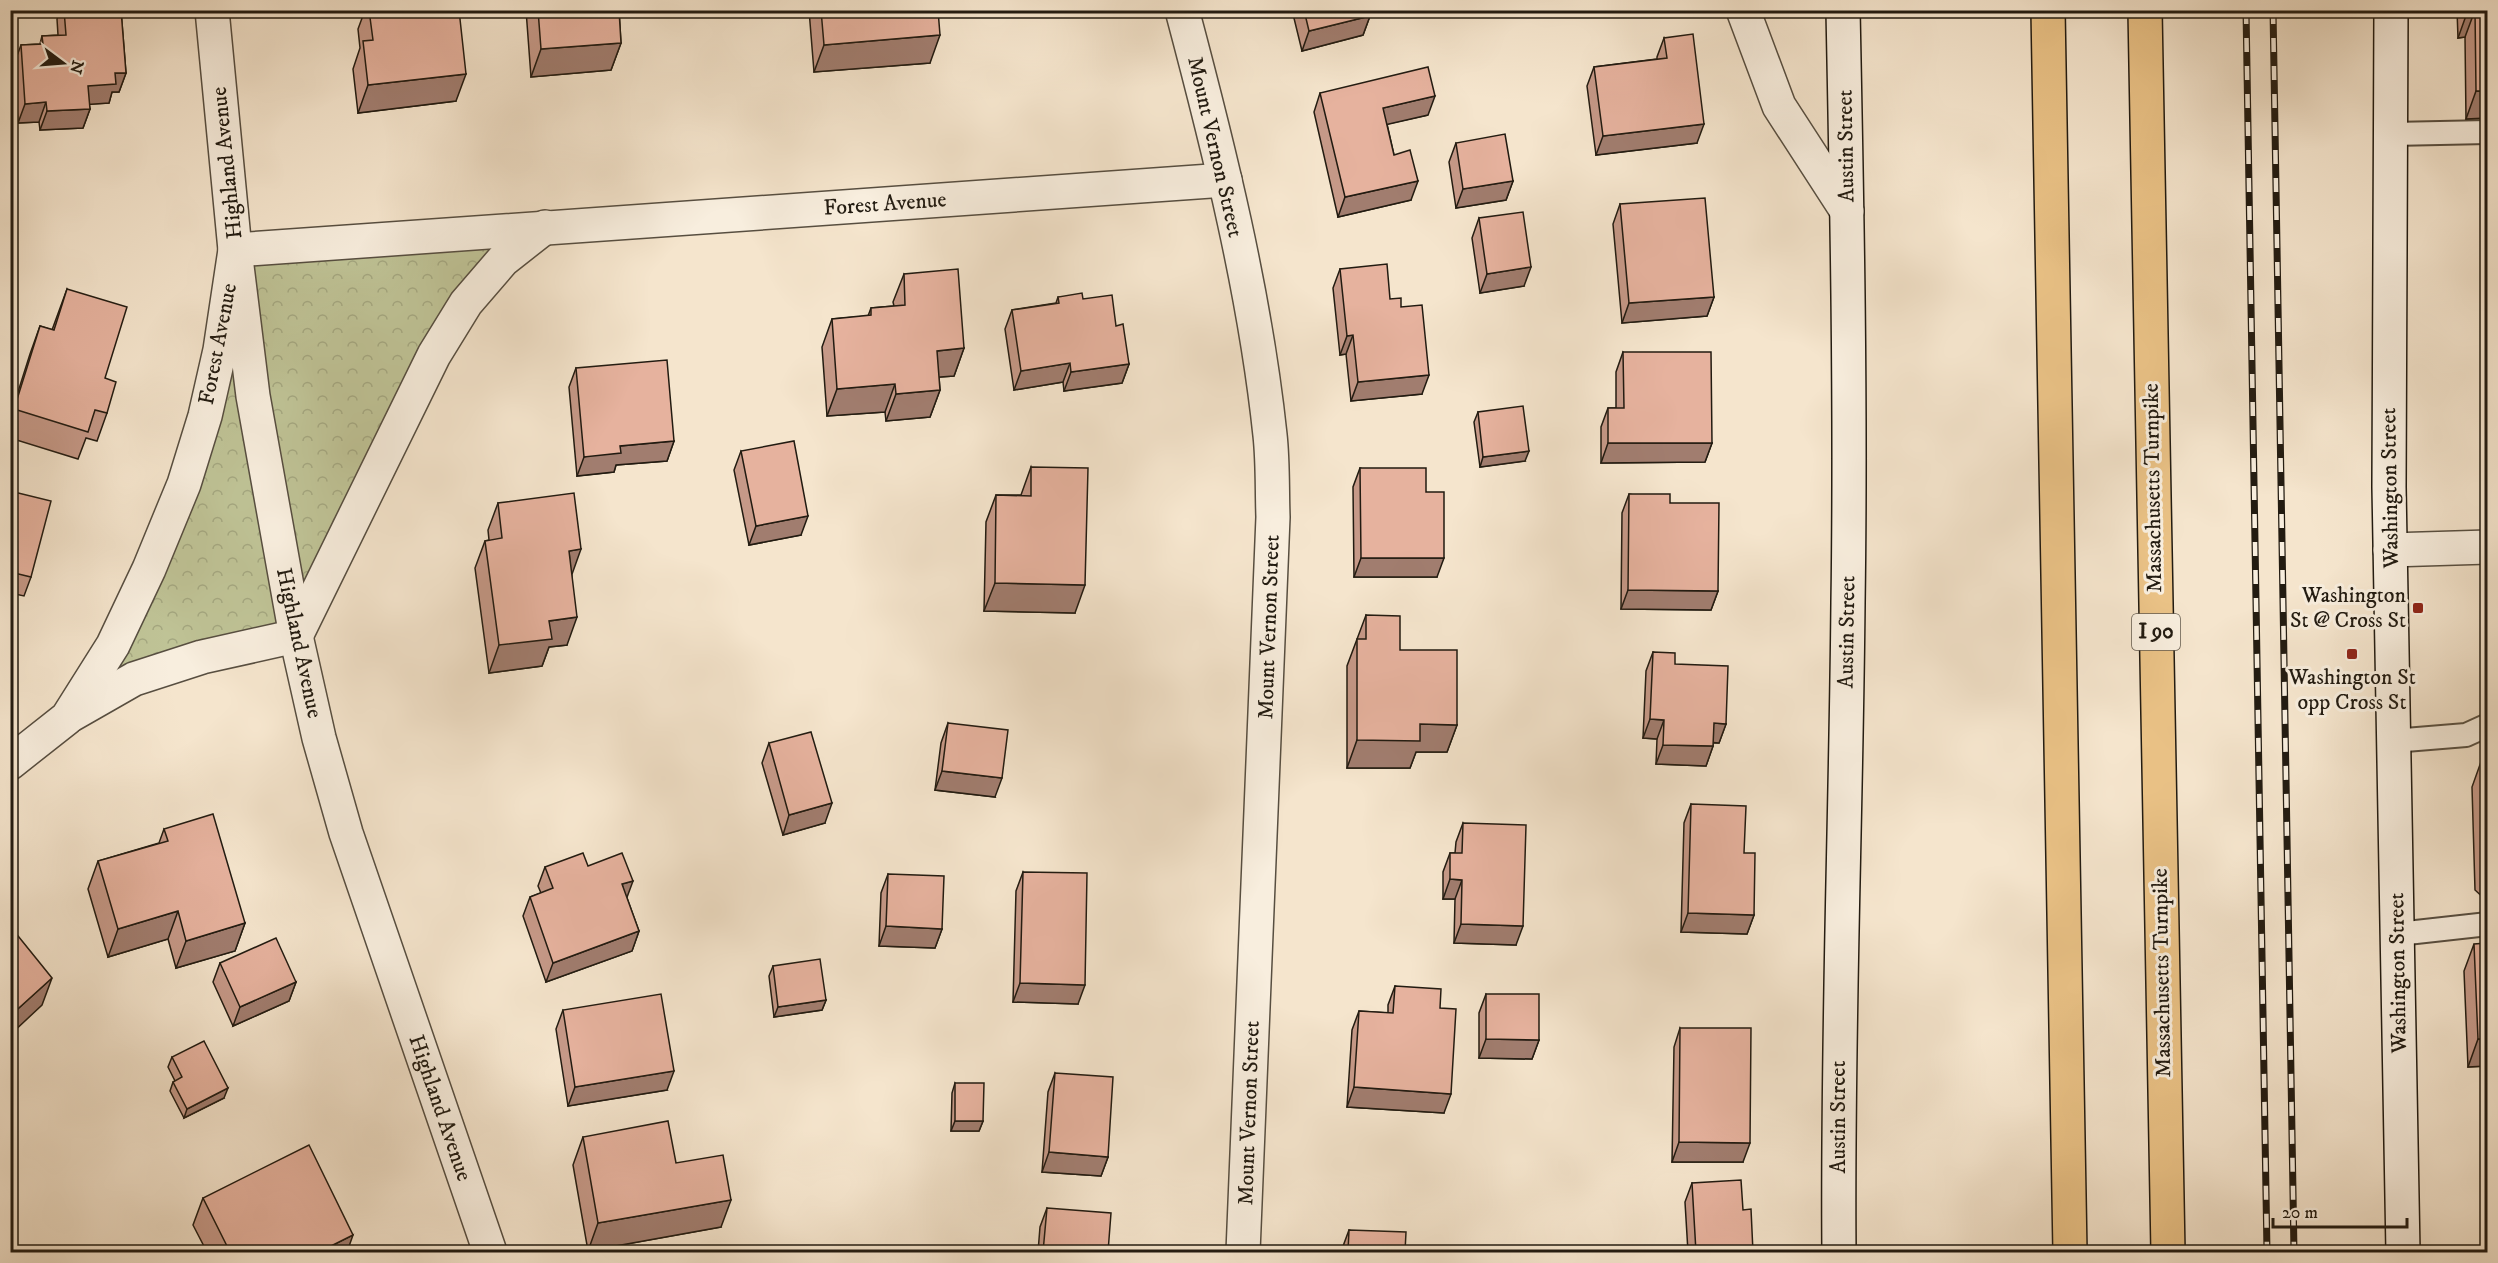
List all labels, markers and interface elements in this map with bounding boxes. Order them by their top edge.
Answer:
north arrow [33,33,93,93]
street label: Mount Vernon Street [1181,54,1249,240]
text: N [65,58,88,76]
street label: Highland Avenue [206,86,248,240]
street label: Austin Street [1832,89,1860,203]
street label: Forest Avenue [823,186,947,222]
street label: Forest Avenue [193,281,243,407]
street label: Massachusetts Turnpike [2138,383,2168,593]
street label: Washington Street [2375,407,2405,570]
street label: Mount Vernon Street [1252,534,1286,720]
street label: Highland Avenue [270,565,328,721]
street label: Austin Street [1833,575,1861,689]
place label: Washington St @ Cross St [2290,582,2406,634]
marker: Washington St @ Cross St [2411,601,2425,615]
road number: I 90 [2132,614,2180,650]
marker: Washington St opp Cross St [2345,647,2359,661]
place label: Washington St opp Cross St [2287,664,2416,716]
street label: Massachusetts Turnpike [2147,868,2177,1078]
street label: Washington Street [2383,892,2413,1055]
street label: Mount Vernon Street [1232,1020,1266,1206]
street label: Highland Avenue [402,1031,478,1185]
street label: Austin Street [1825,1061,1852,1173]
scale bar [2273,1191,2406,1229]
text: 20 m [2282,1202,2318,1224]

